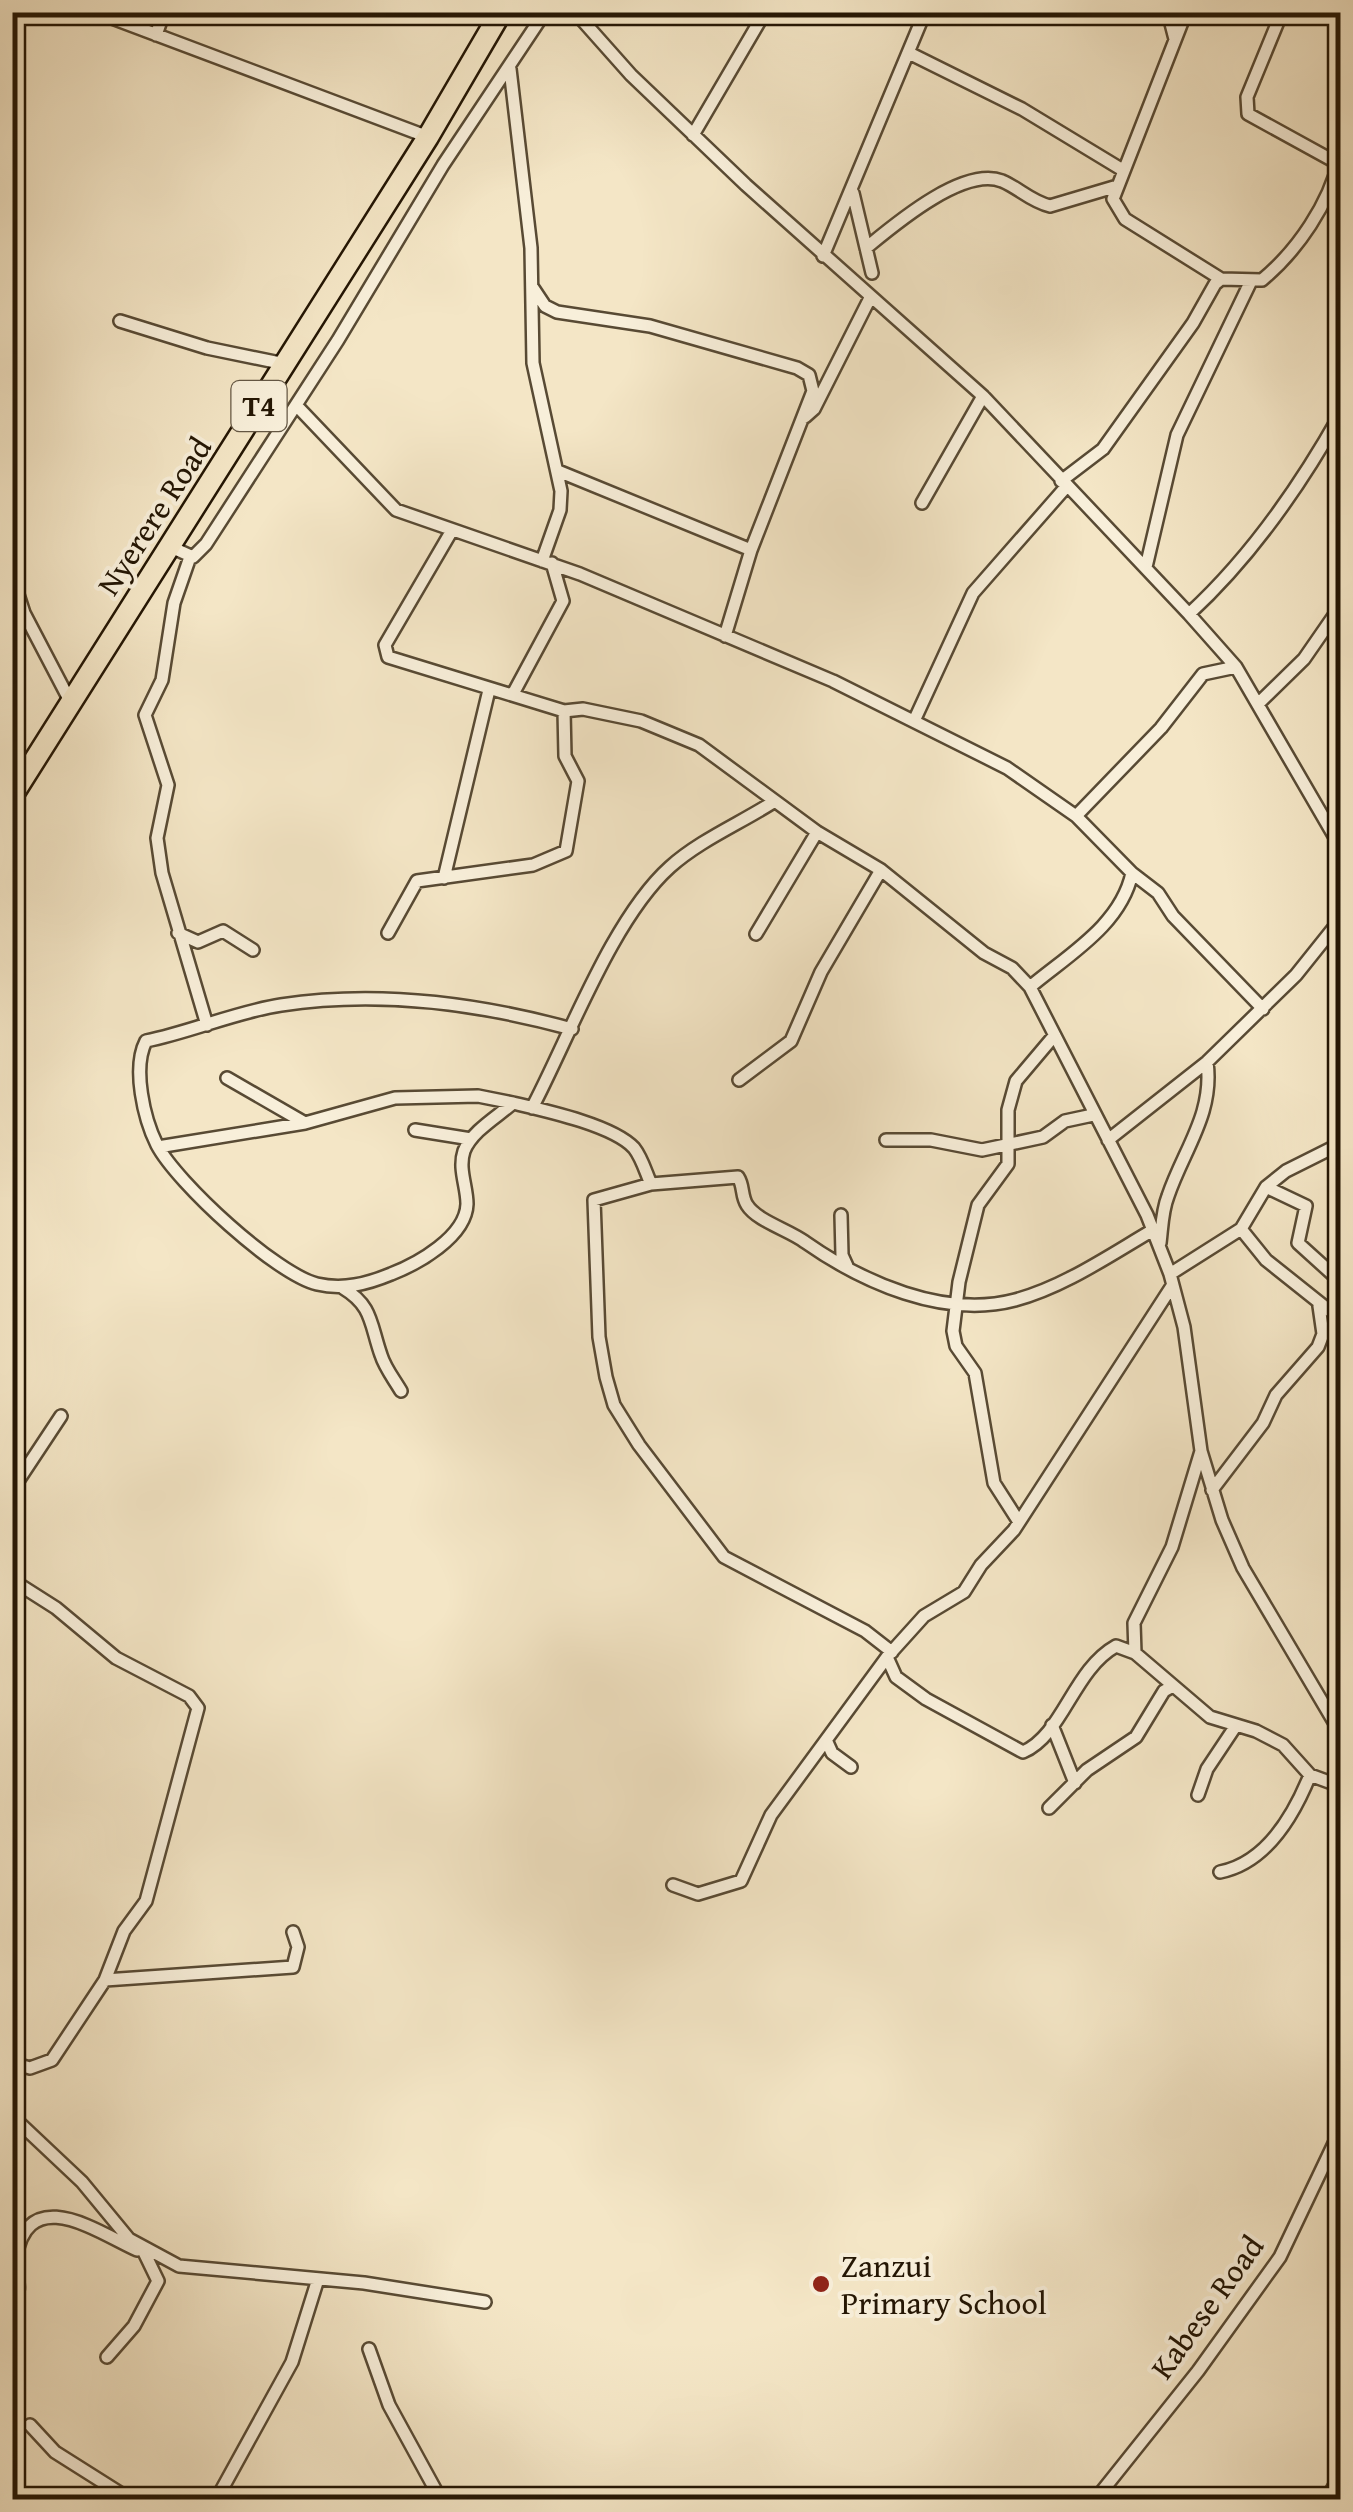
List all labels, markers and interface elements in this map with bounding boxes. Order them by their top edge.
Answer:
road number: T4 [232,381,286,431]
street label: Nyerere Road [85,427,222,604]
street label: Kabese Road [1138,2225,1275,2388]
place label: Zanzui Primary School [841,2242,1047,2326]
marker: Zanzui Primary School [810,2273,832,2295]

